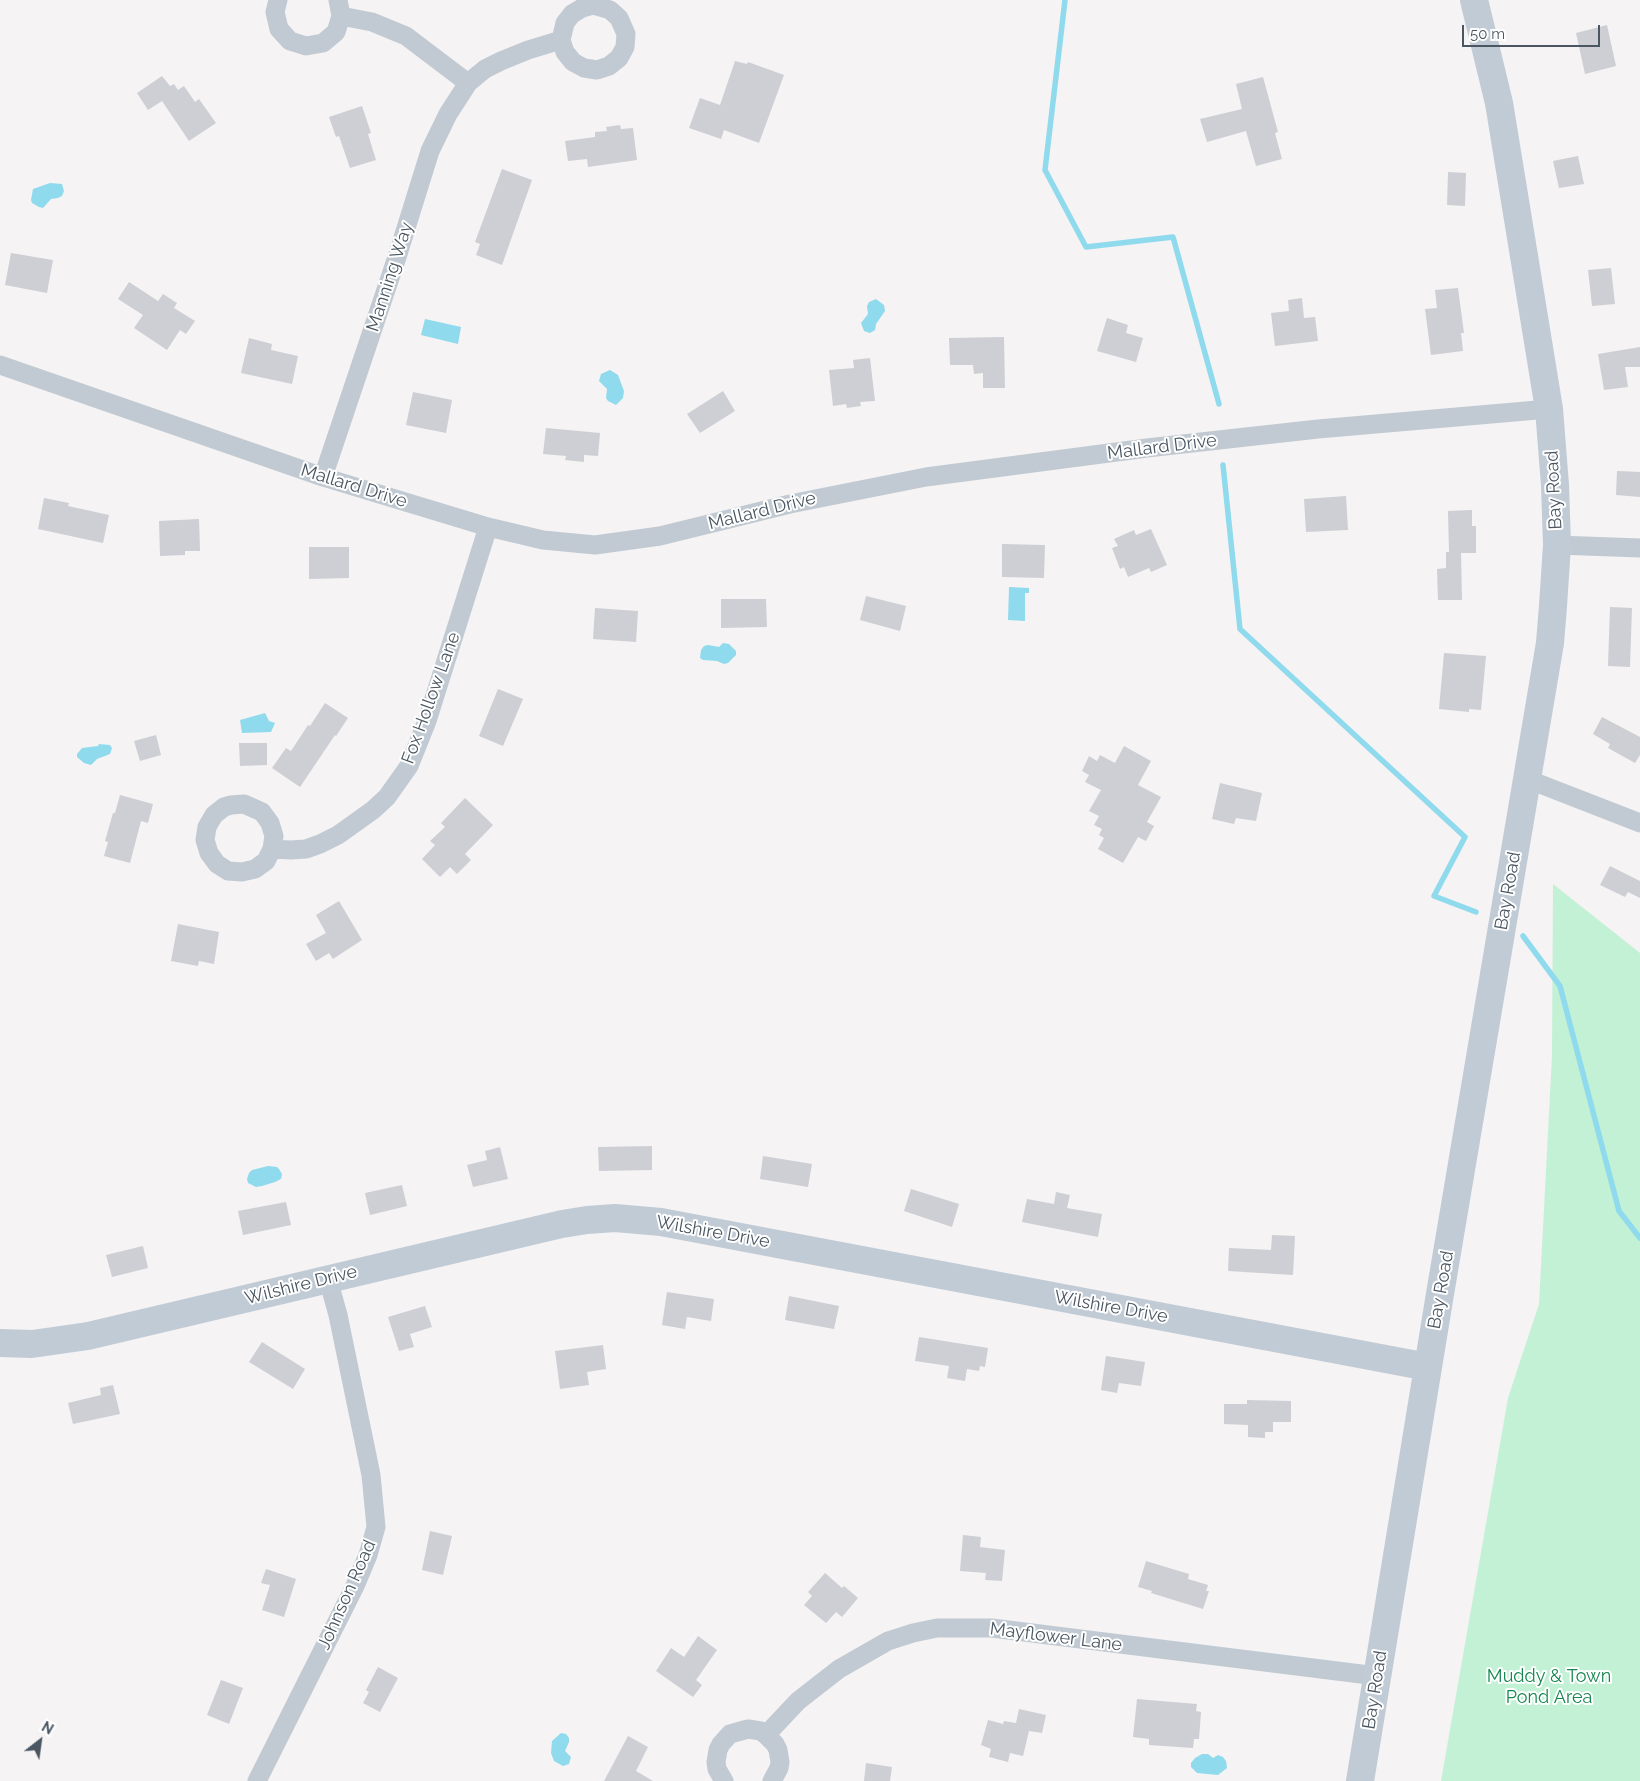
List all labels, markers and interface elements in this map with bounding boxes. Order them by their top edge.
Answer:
scale bar [1465,15,1602,47]
text: 50 m [1470,25,1505,43]
street label: Manning Way [362,220,418,334]
street label: Mallard Drive [1106,430,1218,464]
street label: Bay Road [1541,450,1567,530]
street label: Mallard Drive [298,460,410,512]
street label: Mallard Drive [706,487,818,535]
street label: Fox Hollow Lane [397,629,465,767]
street label: Bay Road [1491,850,1525,932]
street label: Wilshire Drive [655,1211,771,1253]
street label: Bay Road [1424,1249,1458,1331]
street label: Wilshire Drive [243,1261,359,1309]
street label: Wilshire Drive [1053,1286,1169,1328]
street label: Johnson Road [313,1537,381,1653]
street label: Mayflower Lane [989,1618,1123,1656]
street label: Bay Road [1358,1649,1392,1731]
park label: Muddy & Town Pond Area [1487,1666,1611,1708]
north arrow [15,1716,65,1766]
text: N [39,1718,56,1738]

